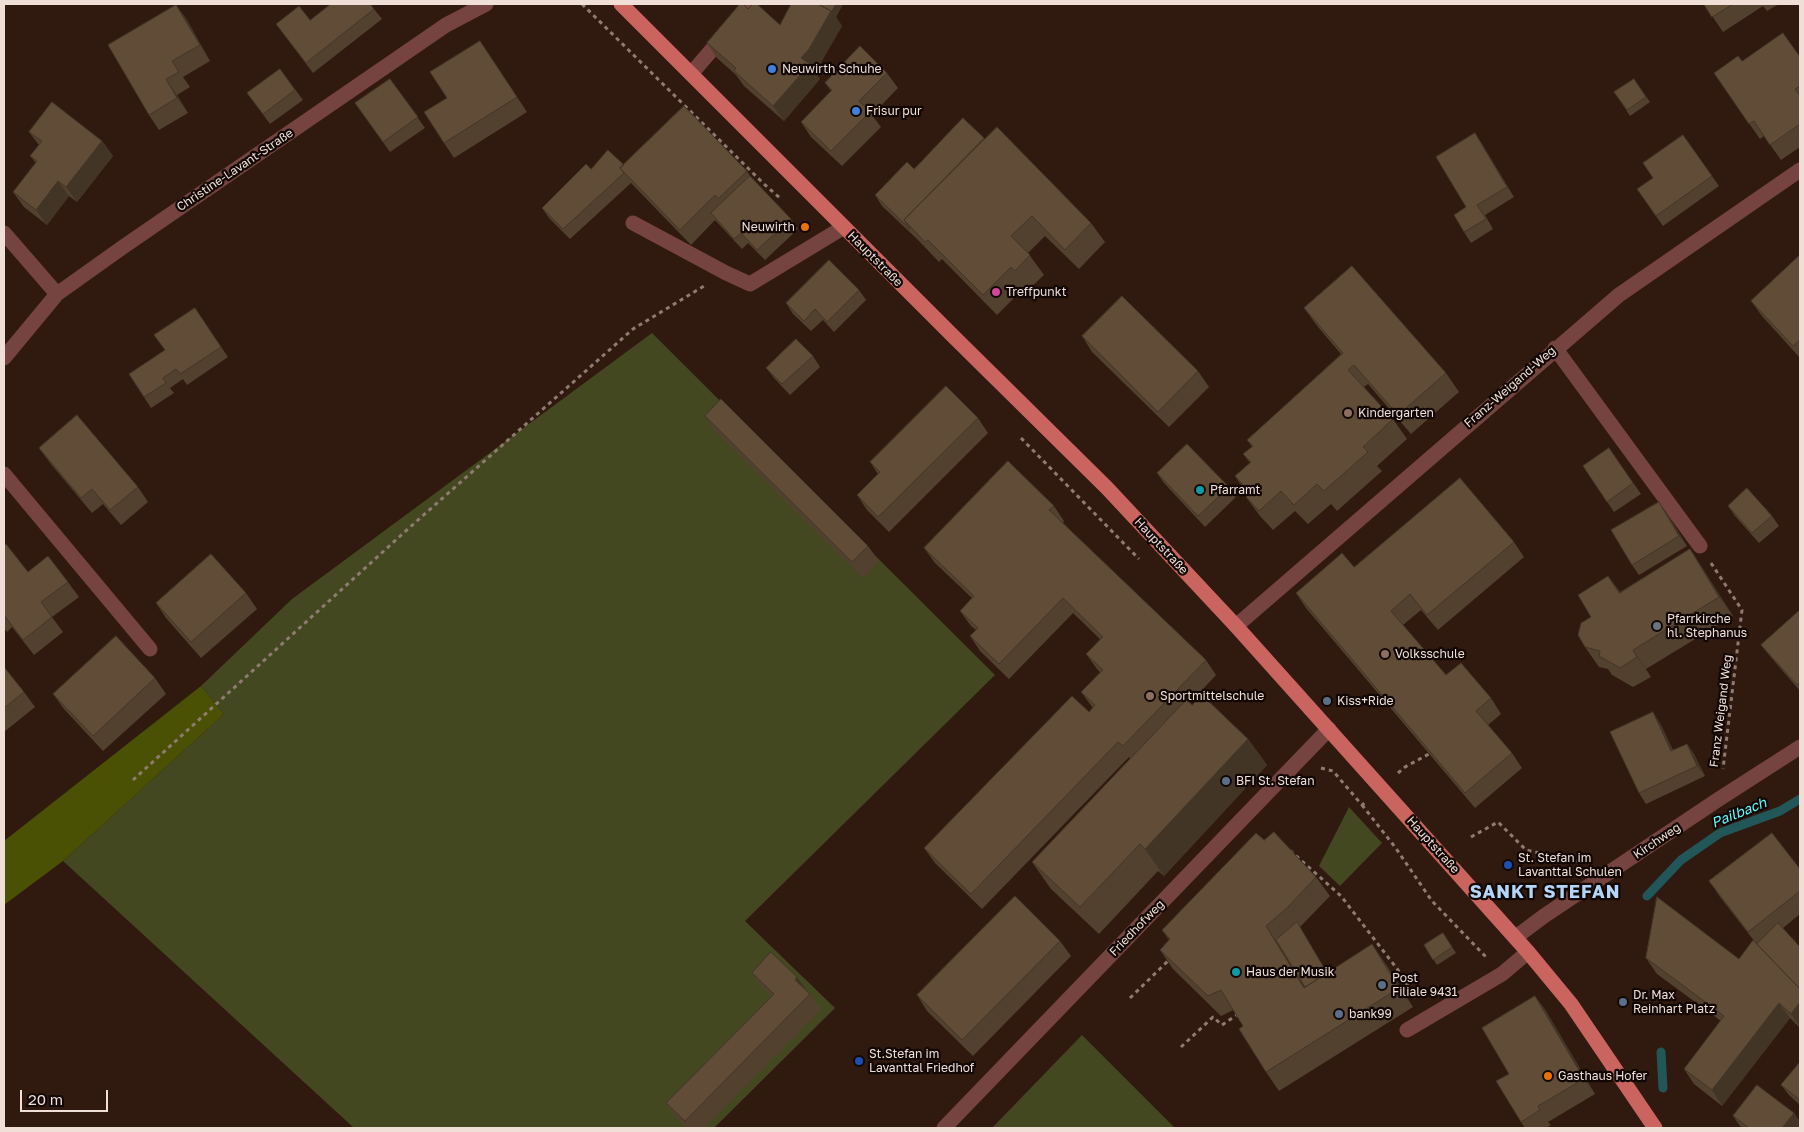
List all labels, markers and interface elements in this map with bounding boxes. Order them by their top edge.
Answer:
place label: Neuwirth Schuhe [782,62,882,76]
marker: Neuwirth Schuhe [766,63,778,75]
place label: Frisur pur [866,104,922,118]
marker: Frisur pur [850,105,862,117]
street label: Christine-Lavant-Straße [174,126,296,214]
place label: Neuwirth [742,220,795,234]
marker: Neuwirth [799,221,811,233]
street label: Hauptstraße [845,229,905,289]
place label: Treffpunkt [1006,285,1066,299]
marker: Treffpunkt [990,286,1002,298]
street label: Franz-Weigand-Weg [1461,343,1559,431]
place label: Kindergarten [1358,406,1434,420]
marker: Kindergarten [1342,407,1354,419]
place label: Pfarramt [1210,483,1260,497]
marker: Pfarramt [1194,484,1206,496]
street label: Hauptstraße [1131,515,1191,577]
place label: Pfarrkirche hl. Stephanus [1667,612,1747,640]
marker: Pfarrkirche hl. Stephanus [1651,620,1663,632]
place label: Volksschule [1395,647,1465,661]
marker: Volksschule [1379,648,1391,660]
street label: Franz Weigand Weg [1707,654,1735,768]
place label: Sportmittelschule [1160,689,1264,703]
marker: Sportmittelschule [1144,690,1156,702]
place label: Kiss+Ride [1337,694,1394,708]
marker: Kiss+Ride [1321,695,1333,707]
place label: BFI St. Stefan [1236,774,1315,788]
marker: BFI St. Stefan [1220,775,1232,787]
water label: Pailbach [1709,794,1769,832]
street label: Hauptstraße [1404,814,1462,876]
street label: Kirchweg [1631,820,1683,862]
place label: St. Stefan im Lavanttal Schulen [1518,851,1622,879]
marker: St. Stefan im Lavanttal Schulen [1502,859,1514,871]
district label: SANKT STEFAN [1468,881,1622,903]
street label: Friedhofweg [1107,897,1167,959]
place label: Haus der Musik [1246,965,1334,979]
marker: Haus der Musik [1230,966,1242,978]
place label: Post Filiale 9431 [1392,971,1457,999]
marker: Post Filiale 9431 [1376,979,1388,991]
place label: Dr. Max Reinhart Platz [1633,988,1715,1016]
marker: Dr. Max Reinhart Platz [1617,996,1629,1008]
place label: bank99 [1349,1007,1392,1021]
marker: bank99 [1333,1008,1345,1020]
place label: St.Stefan im Lavanttal Friedhof [869,1047,974,1075]
marker: St.Stefan im Lavanttal Friedhof [853,1055,865,1067]
place label: Gasthaus Hofer [1558,1069,1647,1083]
marker: Gasthaus Hofer [1542,1070,1554,1082]
scale bar [22,1080,110,1112]
text: 20 m [28,1090,63,1108]

